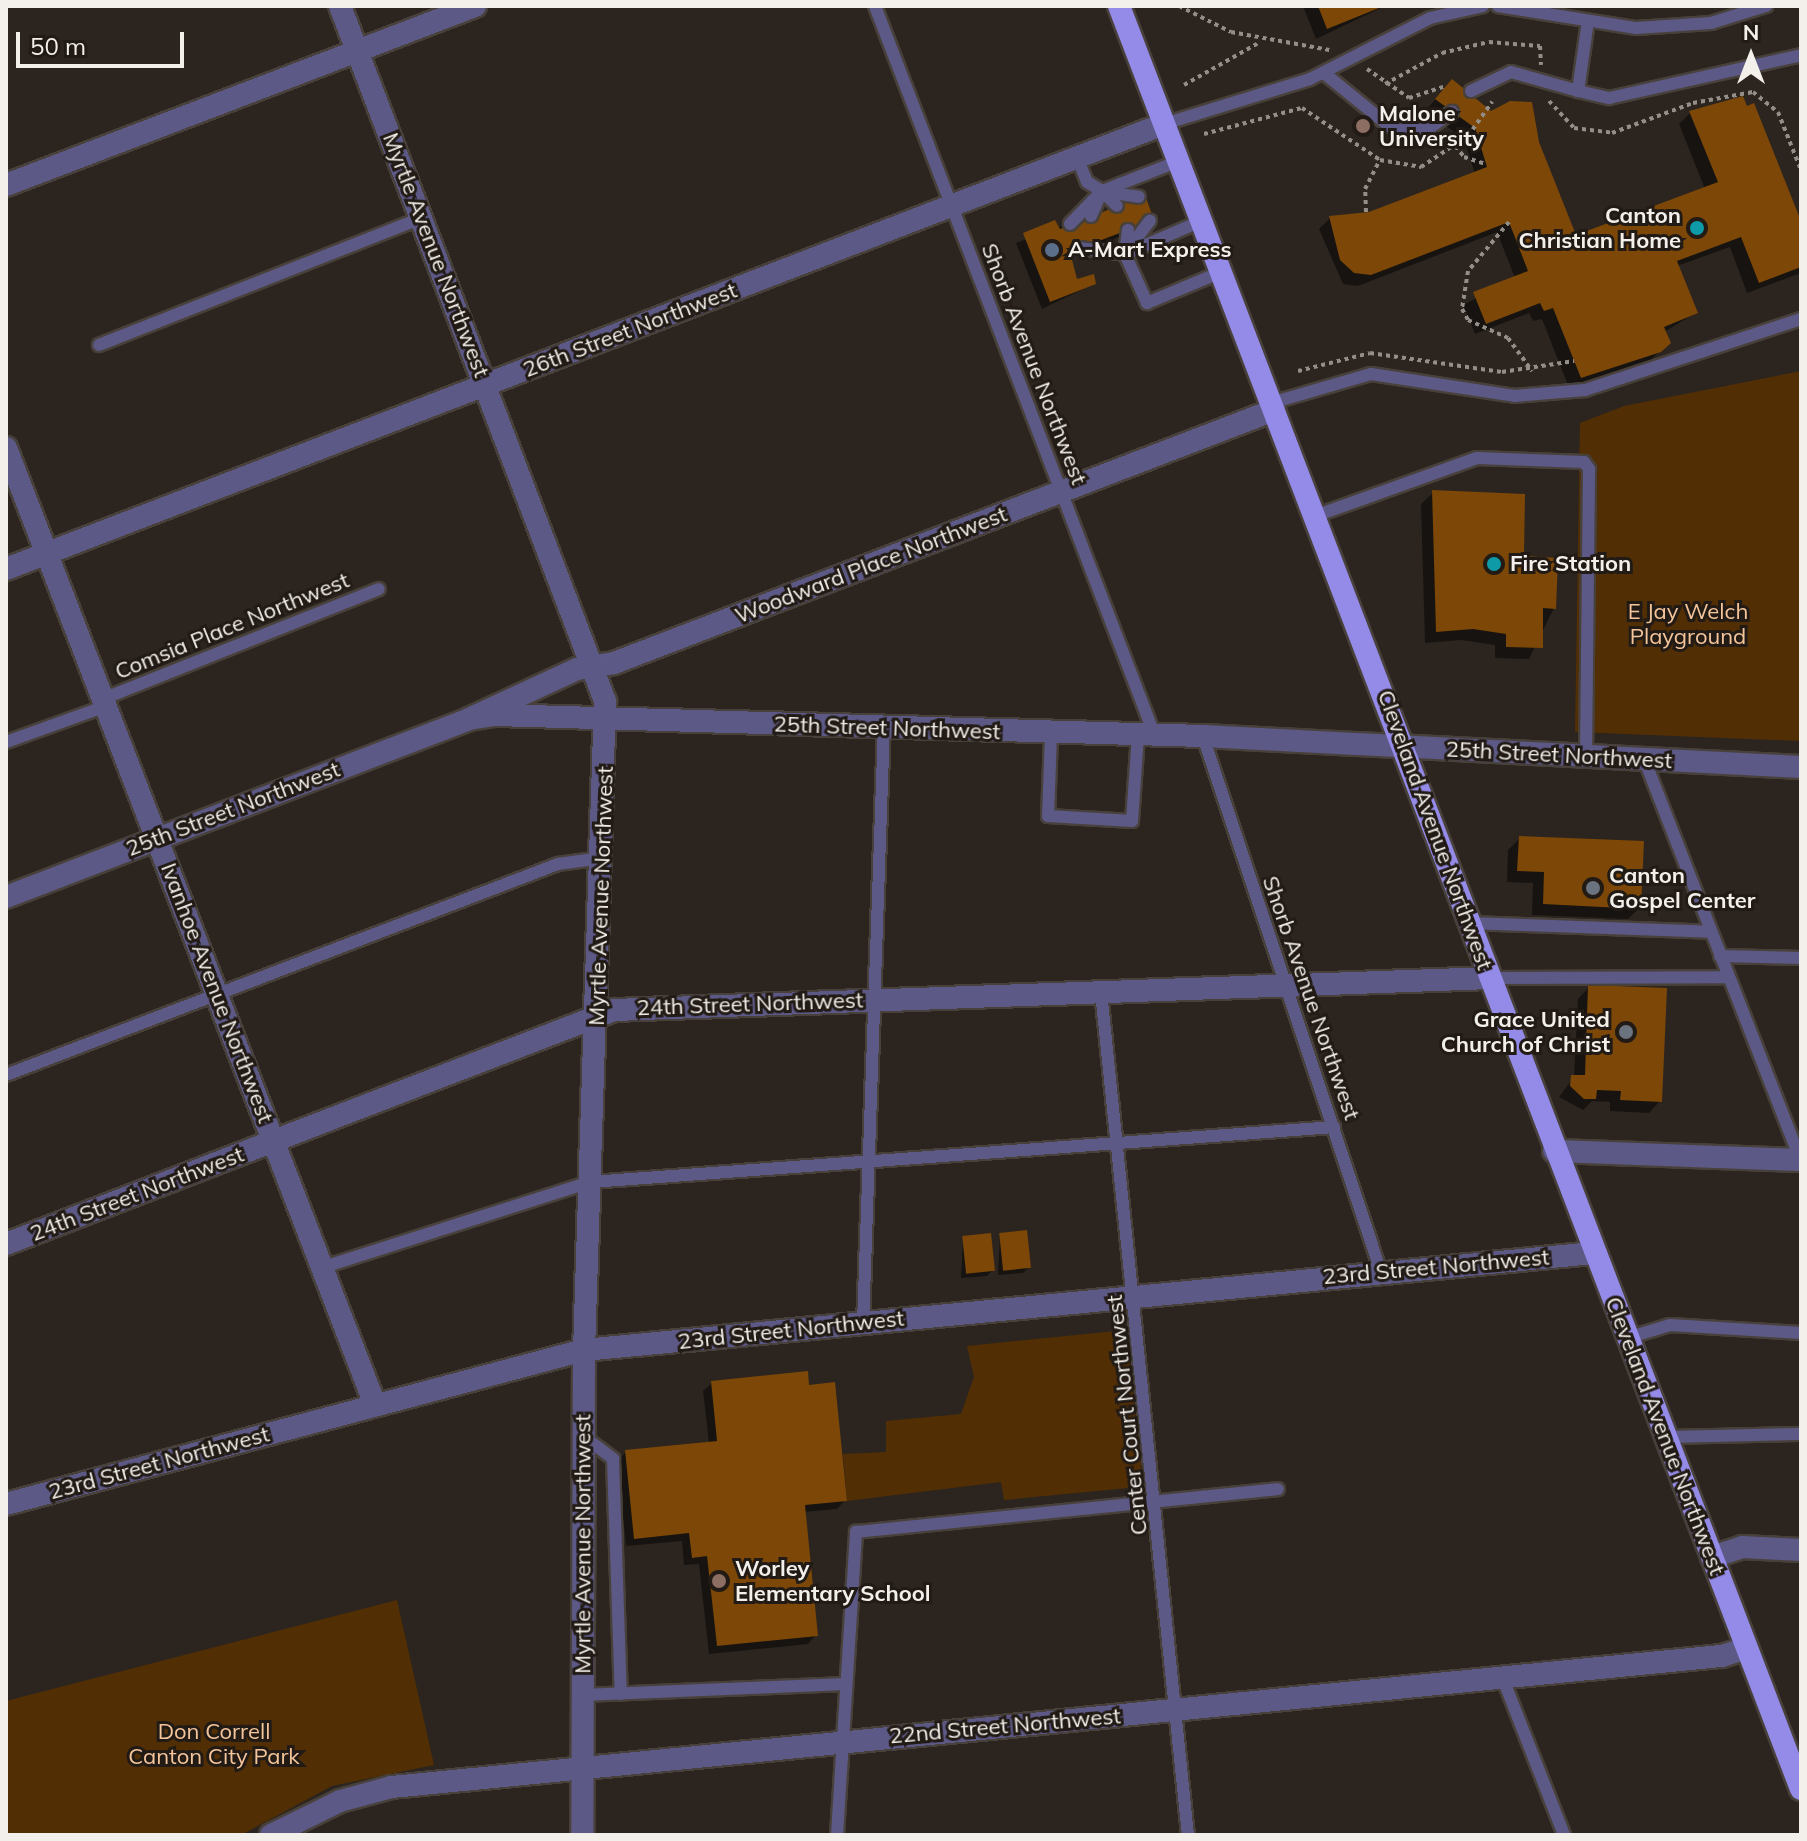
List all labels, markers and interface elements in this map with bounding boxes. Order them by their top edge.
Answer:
scale bar [20,16,188,66]
north arrow [1711,16,1791,96]
text: N [1743,18,1759,46]
text: 50 m [30,31,86,61]
place label: Malone University [1379,100,1484,152]
marker: Malone University [1354,117,1372,135]
street label: Myrtle Avenue Northwest [377,129,495,381]
place label: Canton Christian Home [1518,202,1681,254]
marker: Canton Christian Home [1688,219,1706,237]
place label: A-Mart Express [1068,237,1232,263]
street label: Shorb Avenue Northwest [976,240,1092,488]
marker: A-Mart Express [1043,241,1061,259]
street label: 26th Street Northwest [519,277,741,383]
street label: Woodward Place Northwest [731,501,1011,629]
place label: Fire Station [1510,551,1631,577]
marker: Fire Station [1485,555,1503,573]
street label: Comsia Place Northwest [111,567,353,685]
park label: E Jay Welch Playground [1628,598,1748,650]
street label: Cleveland Avenue Northwest [1372,687,1498,973]
street label: 25th Street Northwest [773,711,1001,745]
street label: 25th Street Northwest [1445,736,1673,774]
street label: 25th Street Northwest [122,756,344,862]
street label: Myrtle Avenue Northwest [583,766,619,1026]
street label: Ivanhoe Avenue Northwest [155,859,279,1127]
place label: Canton Gospel Center [1609,862,1755,914]
street label: Shorb Avenue Northwest [1257,873,1365,1123]
marker: Canton Gospel Center [1584,879,1602,897]
street label: 24th Street Northwest [636,987,864,1021]
place label: Grace United Church of Christ [1441,1006,1610,1058]
marker: Grace United Church of Christ [1617,1023,1635,1041]
street label: 24th Street Northwest [26,1141,248,1247]
street label: 23rd Street Northwest [1322,1244,1550,1290]
street label: Cleveland Avenue Northwest [1600,1293,1730,1579]
street label: Center Court Northwest [1101,1294,1153,1536]
street label: 23rd Street Northwest [677,1305,905,1355]
street label: Myrtle Avenue Northwest [570,1414,596,1674]
street label: 23rd Street Northwest [46,1421,272,1505]
place label: Worley Elementary School [735,1555,931,1606]
marker: Worley Elementary School [710,1572,728,1590]
street label: 22nd Street Northwest [888,1703,1122,1749]
park label: Don Correll Canton City Park [128,1718,300,1770]

